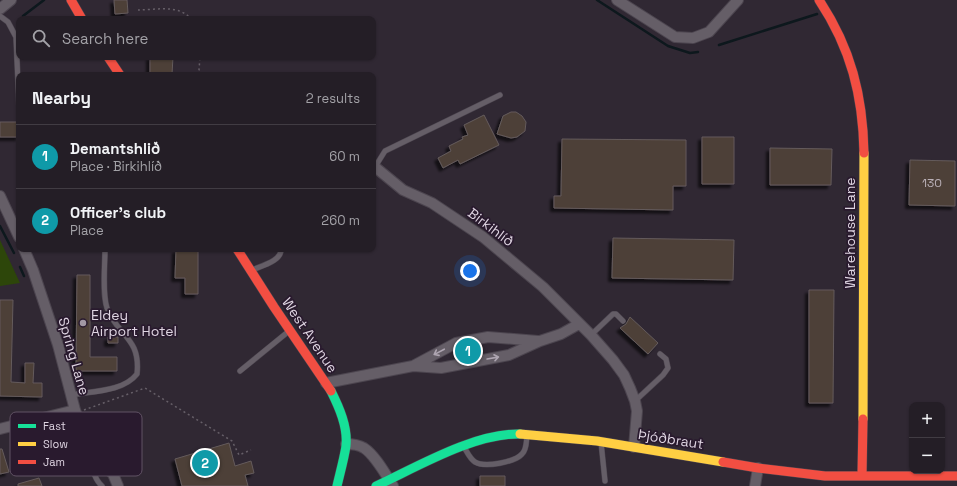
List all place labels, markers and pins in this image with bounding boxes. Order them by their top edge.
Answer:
place label: Eldey Airport Hotel [91,306,177,340]
marker: Eldey Airport Hotel [78,318,88,328]
pin: 1 [455,336,481,366]
pin: 2 [192,448,218,478]

